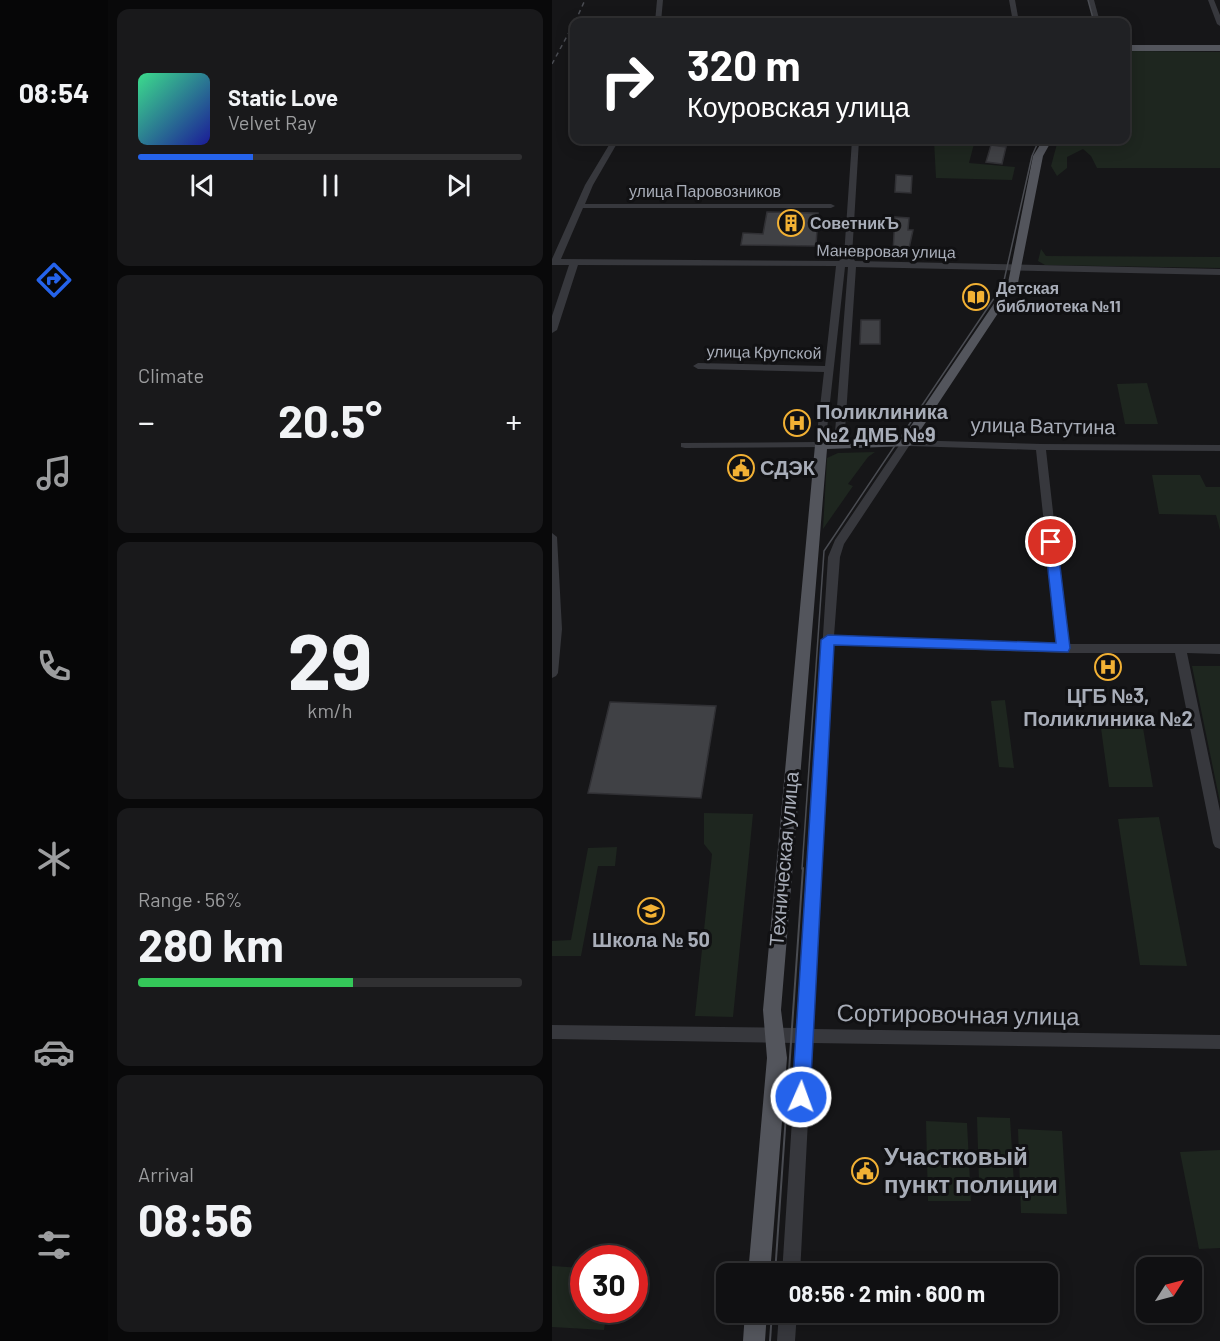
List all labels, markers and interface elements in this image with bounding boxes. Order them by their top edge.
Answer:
text: 320 m [687,39,801,89]
icon: right [588,42,666,120]
text: 08:54 [19,76,89,108]
text: Static Love [228,84,338,110]
text: Коуровская улица [687,90,910,122]
text: Velvet Ray [228,110,317,134]
icon: previous [186,169,219,202]
icon: pause [314,169,347,202]
icon: next [442,169,475,202]
street label: улица Паровозников [629,181,781,200]
building icon: СоветникЪ [776,208,806,238]
place label: СоветникЪ [810,213,899,232]
street label: Маневровая улица [816,240,956,261]
icon: directions [33,259,75,301]
place label: Детская библиотека №11 [996,278,1121,315]
library icon: Детская библиотека №11 [961,282,991,312]
street label: улица Крупской [706,341,822,362]
text: Climate [138,363,204,387]
text: 20.5° [278,393,382,447]
place label: Поликлиника №2 ДМБ №9 [816,399,949,446]
text: − [138,401,155,441]
text: + [506,401,522,441]
hospital icon: Поликлиника №2 ДМБ №9 [782,408,812,438]
street label: улица Ватутина [970,412,1117,438]
icon: music [33,452,75,494]
public building icon: СДЭК [726,453,756,483]
place label: СДЭК [760,455,816,479]
pin [1025,516,1076,567]
icon: arrive [1034,525,1067,558]
text: 29 [287,612,373,706]
icon: phone [33,645,75,687]
hospital icon: ЦГБ №3, Поликлиника №2 [1093,652,1123,682]
place label: ЦГБ №3, Поликлиника №2 [1023,683,1193,730]
text: km/h [307,698,353,722]
street label: Техническая улица [763,770,803,947]
icon: climate [33,838,75,880]
text: Range · 56% [138,887,242,911]
school or university icon: Школа № 50 [636,896,666,926]
text: 280 km [138,917,284,971]
place label: Школа № 50 [592,927,710,951]
street label: Сортировочная улица [836,997,1080,1030]
icon: car [33,1031,75,1073]
position arrow [769,1065,833,1129]
place label: Участковый пункт полиции [884,1141,1058,1198]
public building icon: Участковый пункт полиции [850,1156,880,1186]
text: Arrival [138,1162,194,1186]
text: 08:56 [138,1192,253,1246]
icon: filters [33,1224,75,1266]
speed limit sign: 30 [570,1245,648,1323]
north arrow [1136,1257,1202,1323]
map controls [1136,1257,1202,1323]
text: 08:56 · 2 min · 600 m [789,1280,985,1306]

